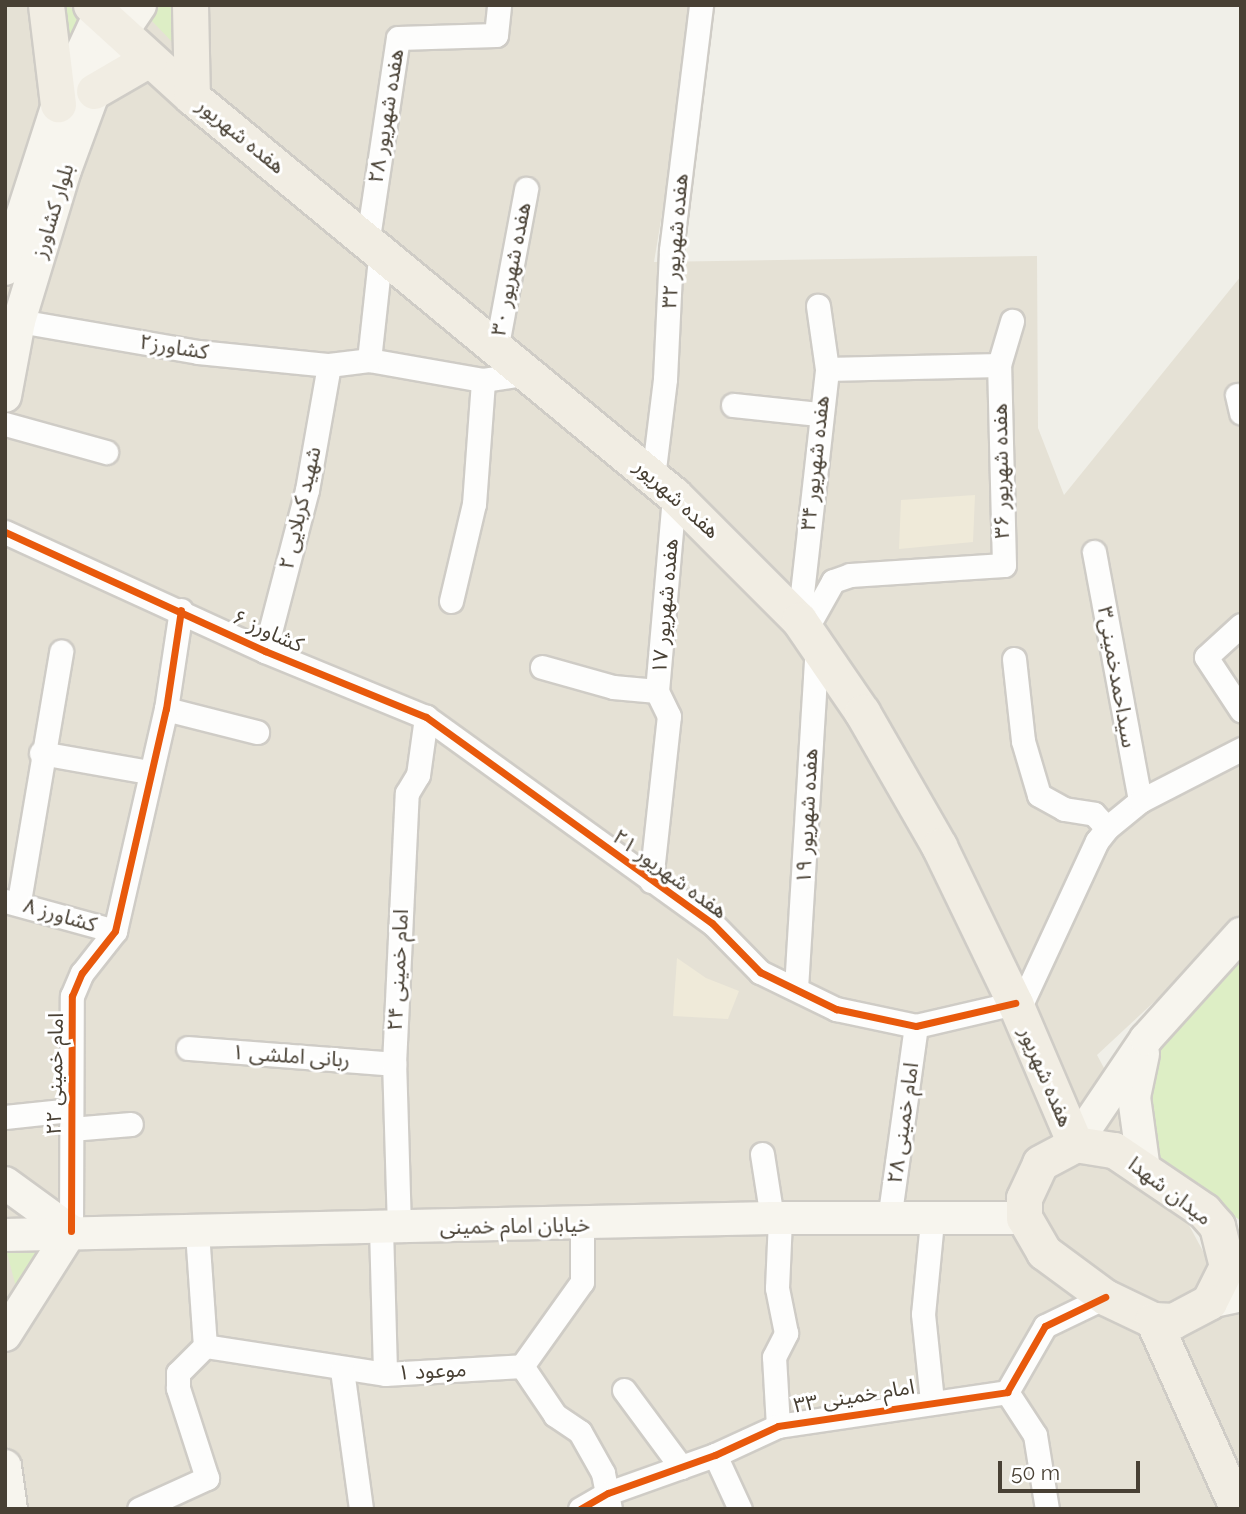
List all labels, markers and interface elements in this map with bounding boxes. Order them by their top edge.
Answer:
street label: هفده شهریور ۲۸ [363,47,409,185]
street label: هفده شهریور [192,93,290,179]
street label: بلوار کشاورز [27,161,79,261]
street label: هفده شهریور ۳۲ [657,172,693,310]
street label: هفده شهریور ۳۰ [486,200,536,338]
street label: کشاورز۲ [138,329,210,365]
street label: هفده شهریور ۳۴ [795,394,835,532]
street label: هفده شهریور ۳۶ [987,403,1015,539]
street label: شهید کربلایی ۲ [274,444,326,572]
street label: هفده شهریور [629,454,725,544]
street label: هفده شهریور ۱۷ [647,537,683,675]
street label: کشاورز ۶ [229,604,307,658]
street label: سیداحمدخمینی۳ [1092,604,1142,750]
street label: هفده شهریور ۱۹ [791,748,823,884]
street label: هفده شهریور ۲۱ [608,824,732,924]
street label: کشاورز ۸ [21,893,99,937]
street label: امام خمینی ۲۴ [382,908,414,1032]
street label: امام خمینی ۲۲ [41,1013,69,1135]
street label: هفده شهریور [1014,1023,1078,1131]
street label: ربانی املشی ۱ [231,1039,351,1073]
street label: امام خمینی ۲۸ [882,1061,924,1185]
street label: میدان شهدا [1123,1151,1217,1231]
street label: خیابان امام خمینی [440,1212,590,1240]
street label: موعود ۱ [397,1357,467,1385]
street label: امام خمینی ۳۳ [792,1374,916,1418]
scale bar [1001,1448,1143,1492]
text: 50 m [1011,1460,1060,1485]

